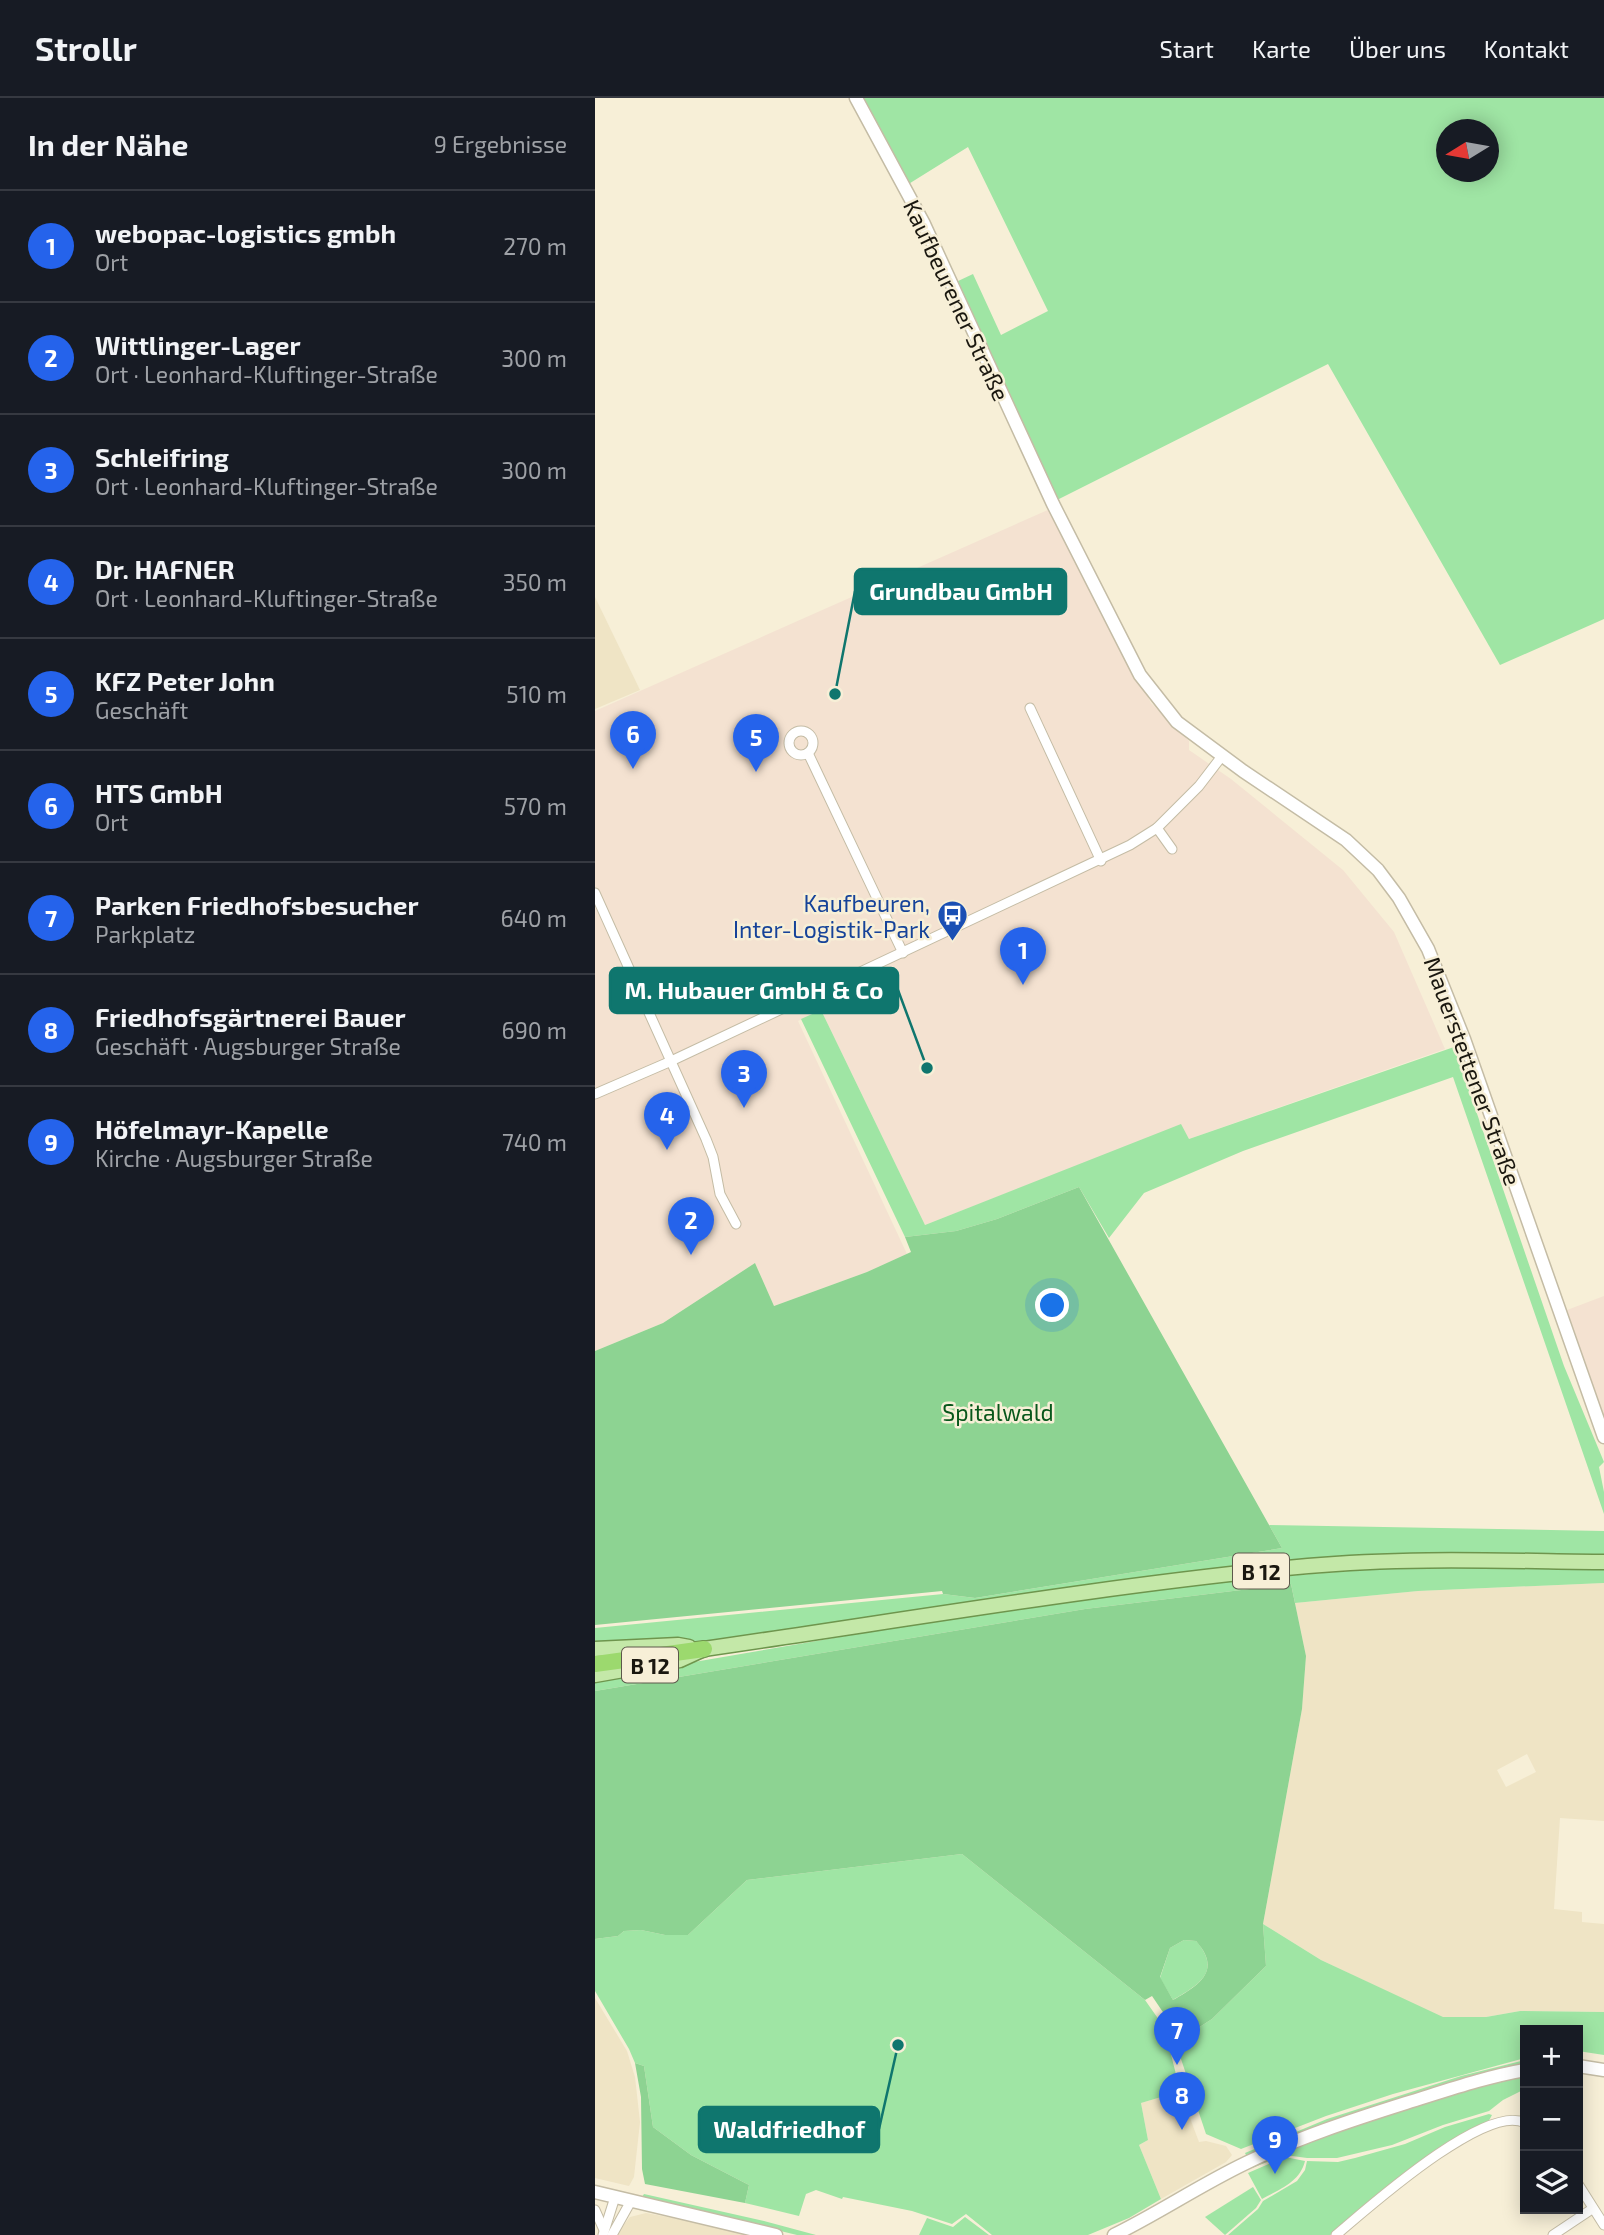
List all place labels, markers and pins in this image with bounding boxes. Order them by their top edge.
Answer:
callout: Grundbau GmbH [855,569,1066,614]
pin: 6 [610,711,656,769]
pin: 5 [733,714,779,772]
place label: Kaufbeuren, Inter-Logistik-Park [733,889,930,943]
bus stop icon: Kaufbeuren, Inter-Logistik-Park [936,899,970,943]
pin: 1 [1000,927,1046,985]
callout: M. Hubauer GmbH & Co [610,968,898,1013]
pin: 3 [721,1050,767,1108]
pin: 4 [644,1092,690,1150]
pin: 2 [668,1197,714,1255]
pin: 7 [1154,2007,1200,2065]
pin: 8 [1159,2072,1205,2130]
callout: Waldfriedhof [699,2107,879,2152]
pin: 9 [1252,2116,1298,2174]

